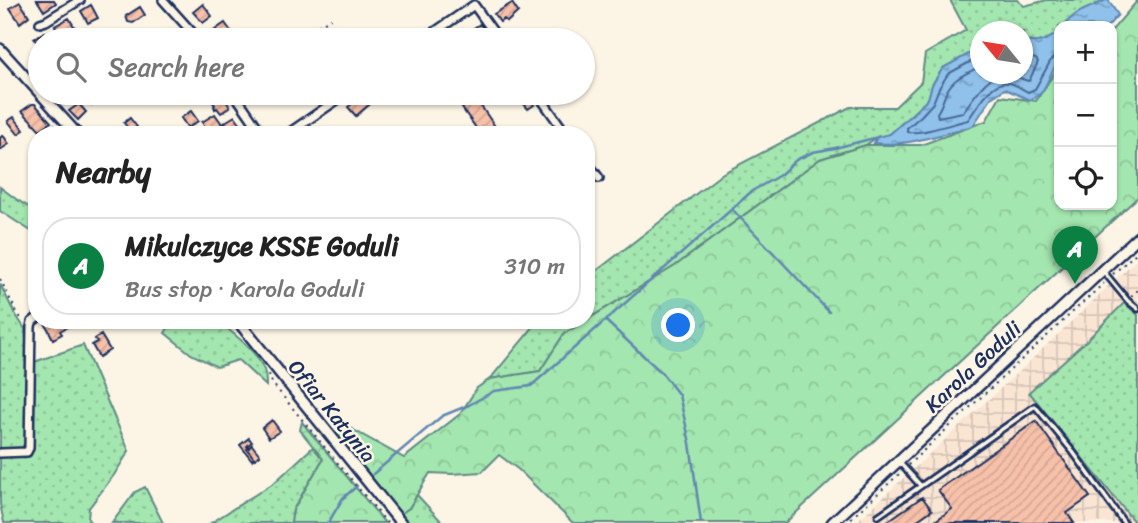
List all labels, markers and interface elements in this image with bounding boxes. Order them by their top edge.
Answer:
north arrow [970,21,1033,84]
map controls [1054,21,1117,210]
button: + [1054,21,1117,84]
search box [28,28,595,105]
text: Search here [108,44,245,90]
icon: search [52,48,90,86]
button: − [1054,84,1117,147]
text: Nearby [56,145,151,199]
button: locate [1054,147,1117,210]
text: Mikulczyce KSSE Goduli [125,223,398,269]
pin: A [1052,226,1098,284]
text: A [73,246,89,287]
text: 310 m [504,246,565,287]
text: Bus stop · Karola Goduli [125,269,364,310]
your location [661,308,695,342]
street label: Karola Goduli [915,311,1032,423]
street label: Ofiar Katynia [278,351,386,472]

